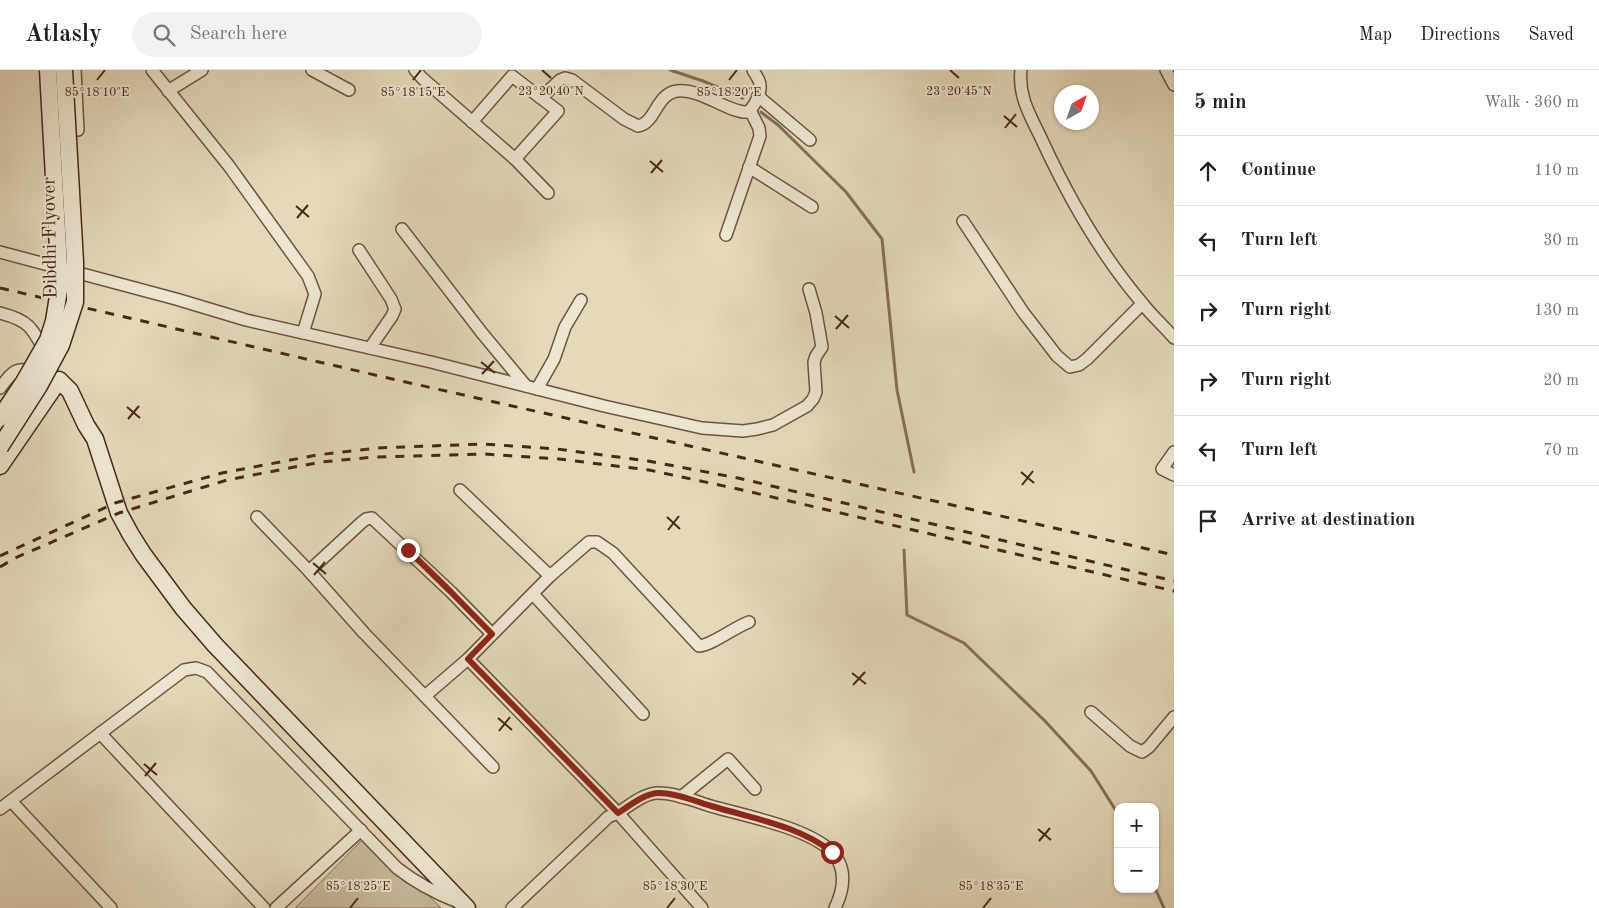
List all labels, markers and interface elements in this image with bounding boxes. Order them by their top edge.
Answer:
search box [132,12,482,57]
icon: search [150,21,178,49]
text: Atlasly [25,23,102,47]
text: Search here [190,25,287,44]
text: Map [1359,26,1392,44]
text: Directions [1420,26,1500,44]
text: Saved [1528,26,1574,44]
text: 23°20'45"N [926,85,992,98]
north arrow [1054,85,1099,130]
text: 85°18'10"E [65,86,129,99]
text: 85°18'15"E [381,86,445,99]
text: 23°20'40"N [518,86,584,98]
text: 85°18'20"E [697,86,761,99]
text: 5 min [1194,92,1247,113]
text: Walk · 360 m [1484,95,1579,111]
icon: ahead [1194,157,1222,185]
text: Continue [1241,161,1316,180]
text: 110 m [1534,163,1579,179]
street label: Dibdhi Flyover [40,177,62,299]
icon: left [1194,227,1222,255]
text: Turn left [1241,231,1318,250]
text: 30 m [1543,233,1579,249]
icon: right [1194,297,1222,325]
text: Turn right [1241,301,1331,320]
text: 130 m [1534,303,1579,319]
icon: right [1194,367,1222,395]
text: Turn right [1241,371,1331,390]
text: 20 m [1543,373,1579,389]
icon: left [1194,437,1222,465]
text: Turn left [1241,441,1318,460]
text: 70 m [1543,443,1579,459]
icon: arrive [1194,507,1222,535]
text: Arrive at destination [1241,511,1415,530]
route end [397,539,420,562]
map controls [1114,803,1159,893]
button: + [1114,803,1159,848]
route start [821,841,844,864]
button: − [1114,848,1159,893]
text: 85°18'25"E [326,880,390,893]
text: 85°18'30"E [643,880,707,893]
text: 85°18'35"E [959,880,1023,893]

